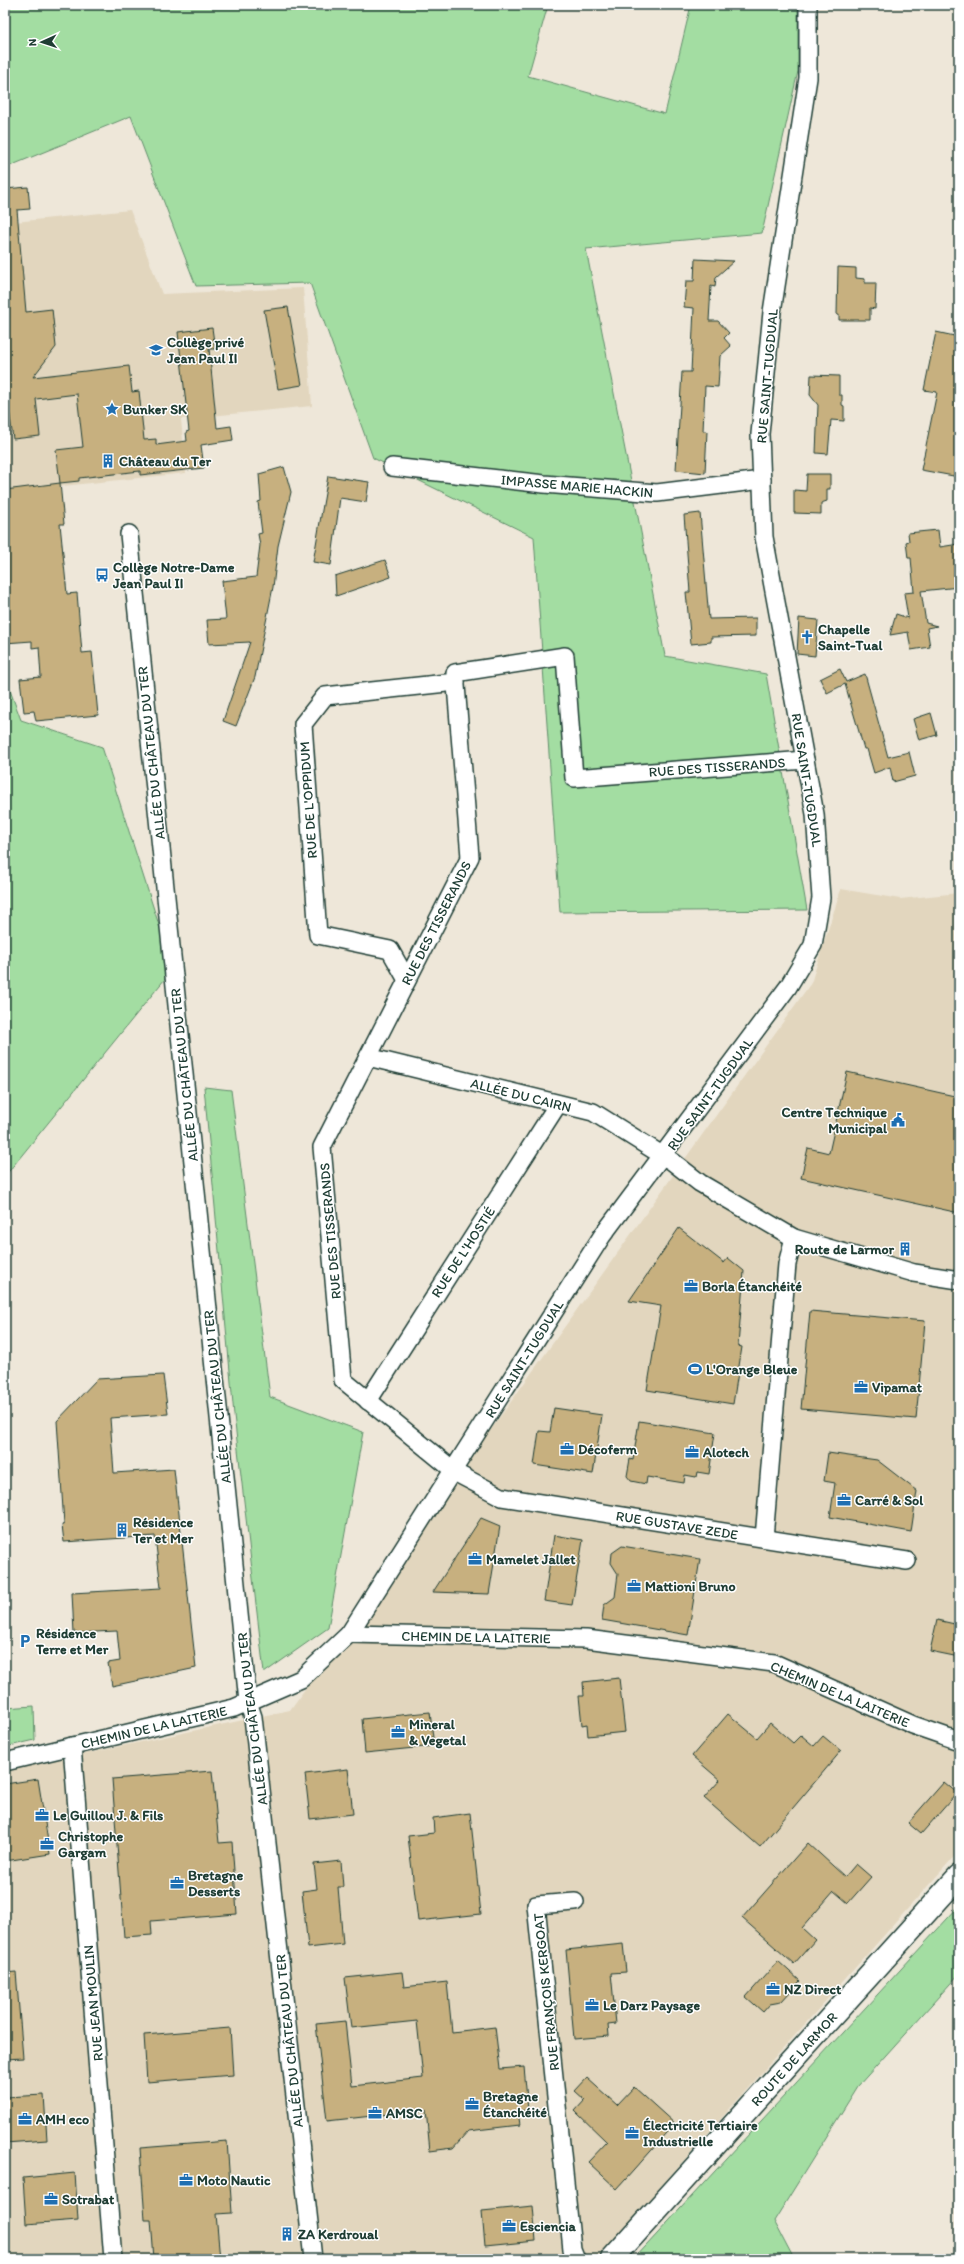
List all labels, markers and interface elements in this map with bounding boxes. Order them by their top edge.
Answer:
north arrow [22,22,62,62]
text: N [26,38,39,47]
street label: RUE SAINT-TUGDUAL [753,308,782,444]
place label: Collège privé Jean Paul II [166,334,244,367]
school or university icon: Collège privé Jean Paul II [148,342,164,358]
place icon: Bunker SK [104,401,120,417]
place label: Bunker SK [123,401,187,418]
building icon: Château du Ter [100,453,116,469]
place label: Château du Ter [119,453,212,470]
street label: IMPASSE MARIE HACKIN [500,471,654,502]
place label: Collège Notre-Dame Jean Paul II [112,559,235,592]
bus stop icon: Collège Notre-Dame Jean Paul II [94,567,110,583]
place label: Chapelle Saint-Tual [818,621,883,654]
church icon: Chapelle Saint-Tual [799,629,815,645]
street label: ALLÉE DU CHÂTEAU DU TER [134,665,169,840]
street label: RUE SAINT-TUGDUAL [788,712,825,848]
street label: RUE DE L'OPPIDUM [296,741,321,859]
street label: RUE DES TISSERANDS [648,754,786,781]
street label: RUE DES TISSERANDS [398,858,475,988]
street label: ALLÉE DU CHÂTEAU DU TER [167,987,202,1162]
street label: RUE SAINT-TUGDUAL [664,1035,757,1154]
street label: ALLÉE DU CAIRN [469,1075,573,1116]
place label: Centre Technique Municipal [781,1104,888,1137]
public building icon: Centre Technique Municipal [890,1112,906,1128]
street label: RUE DES TISSERANDS [316,1162,345,1300]
street label: RUE DE L'HOSTIÉ [428,1203,499,1301]
place label: Route de Larmor [795,1241,895,1258]
building icon: Route de Larmor [897,1241,913,1257]
office icon: Borla Étanchéité [683,1278,699,1294]
place label: Borla Étanchéité [702,1278,802,1295]
street label: RUE SAINT-TUGDUAL [481,1297,567,1421]
street label: ALLÉE DU CHÂTEAU DU TER [200,1309,235,1484]
sports icon: L'Orange Bleue [687,1361,703,1377]
place label: L'Orange Bleue [706,1361,798,1378]
office icon: Vipamat [853,1379,869,1395]
place label: Vipamat [872,1379,923,1396]
office icon: Décoferm [559,1441,575,1457]
place label: Décoferm [578,1441,637,1458]
office icon: Alotech [684,1444,700,1460]
place label: Alotech [702,1444,750,1461]
office icon: Carré & Sol [836,1492,852,1508]
place label: Carré & Sol [855,1492,924,1509]
street label: RUE GUSTAVE ZEDE [615,1507,740,1544]
place label: Résidence Ter et Mer [132,1514,194,1547]
building icon: Résidence Ter et Mer [114,1522,130,1538]
office icon: Mamelet Jallet [467,1551,483,1567]
place label: Mamelet Jallet [486,1551,576,1568]
office icon: Mattioni Bruno [626,1578,642,1594]
place label: Mattioni Bruno [645,1578,736,1595]
place label: Résidence Terre et Mer [35,1625,109,1658]
street label: CHEMIN DE LA LAITERIE [401,1628,551,1647]
street label: ALLÉE DU CHÂTEAU DU TER [233,1631,272,1806]
parking icon: Résidence Terre et Mer [17,1633,33,1649]
street label: CHEMIN DE LA LAITERIE [768,1657,912,1732]
street label: CHEMIN DE LA LAITERIE [79,1702,229,1753]
place label: Mineral & Vegetal [409,1716,467,1749]
office icon: Mineral & Vegetal [390,1724,406,1740]
office icon: Le Guillou J. & Fils [34,1807,50,1823]
place label: Le Guillou J. & Fils [53,1807,163,1824]
place label: Christophe Gargam [58,1828,123,1861]
office icon: Christophe Gargam [39,1836,55,1852]
place label: Bretagne Desserts [188,1867,243,1900]
office icon: Bretagne Desserts [169,1875,185,1891]
street label: RUE FRANÇOIS KERGOAT [530,1912,563,2072]
street label: RUE JEAN MOULIN [80,1944,107,2062]
street label: ALLÉE DU CHÂTEAU DU TER [272,1953,307,2128]
office icon: NZ Direct [765,1981,781,1997]
place label: NZ Direct [784,1981,842,1998]
office icon: Le Darz Paysage [584,1997,600,2013]
place label: Le Darz Paysage [603,1997,700,2014]
street label: ROUTE DE LARMOR [748,2009,841,2110]
place label: Bretagne Étanchéité [483,2088,547,2121]
office icon: Bretagne Étanchéité [464,2096,480,2112]
office icon: AMSC [367,2105,383,2121]
place label: AMSC [385,2105,423,2122]
office icon: AMH eco [17,2111,33,2127]
place label: AMH eco [35,2111,89,2128]
place label: Électricité Tertiaire Industrielle [643,2117,758,2150]
office icon: Électricité Tertiaire Industrielle [624,2125,640,2141]
office icon: Moto Nautic [178,2172,194,2188]
place label: Moto Nautic [197,2172,271,2189]
office icon: Sotrabat [43,2191,59,2207]
place label: Sotrabat [62,2191,115,2208]
office icon: Esciencia [501,2218,517,2234]
place label: Esciencia [520,2218,577,2235]
building icon: ZA Kerdroual [279,2226,295,2242]
place label: ZA Kerdroual [298,2226,379,2243]

